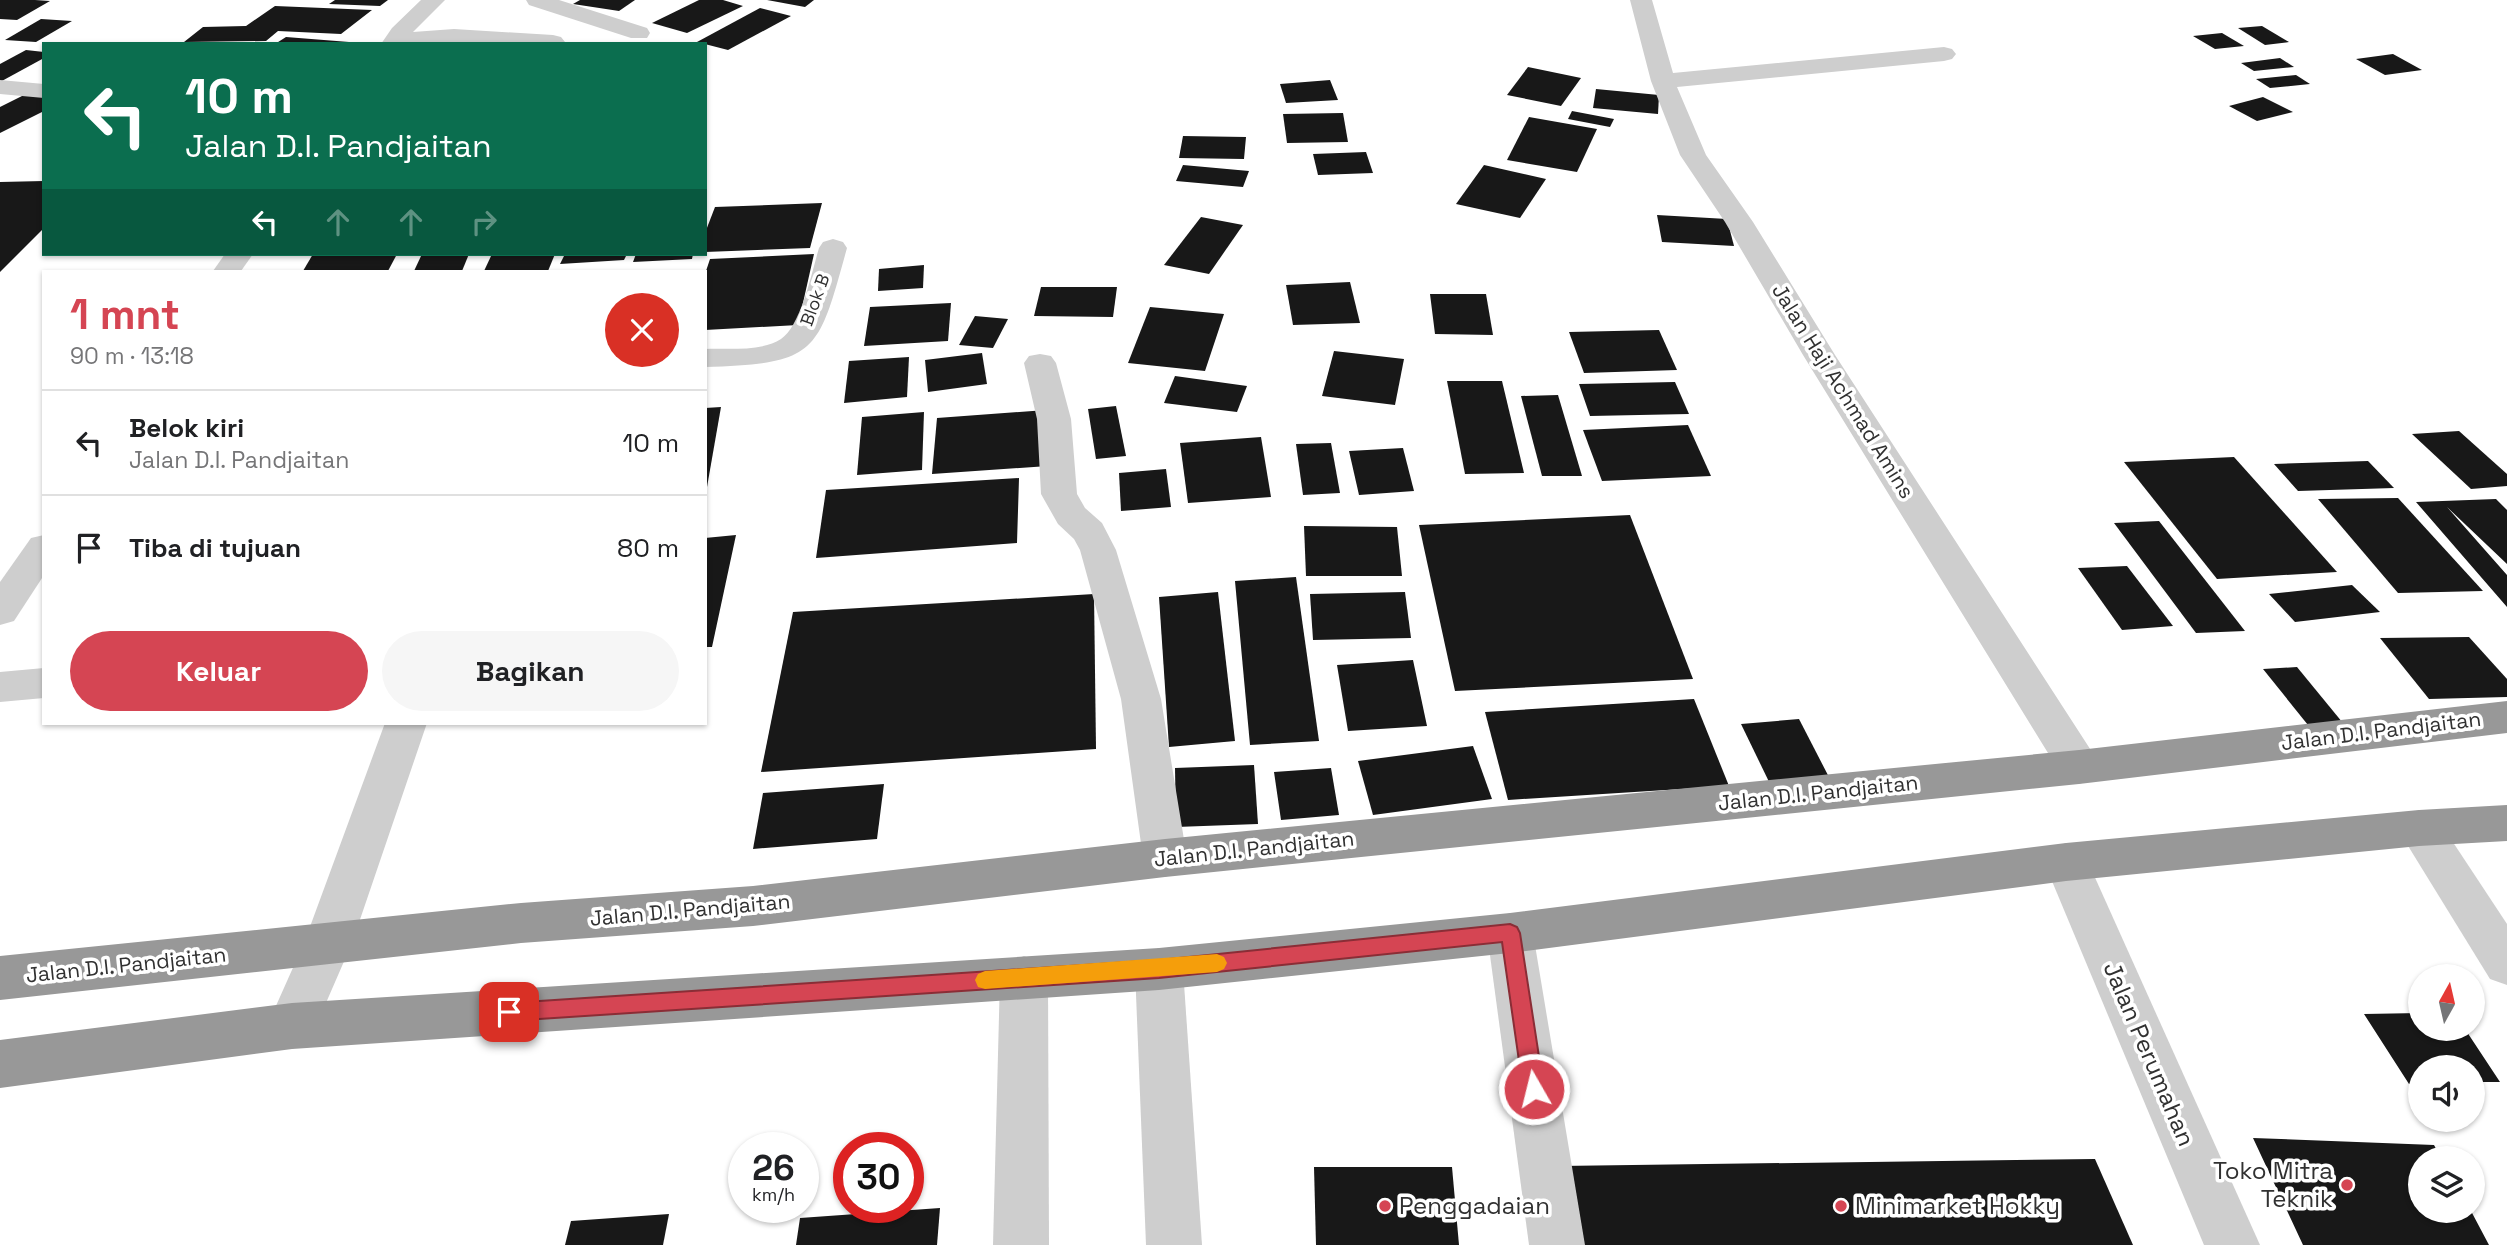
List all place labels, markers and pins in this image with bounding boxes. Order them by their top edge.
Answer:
pin [479,982,539,1042]
place label: Toko Mitra Teknik [2213,1155,2333,1214]
marker: Toko Mitra Teknik [2339,1177,2355,1193]
place label: Penggadaian [1399,1190,1550,1221]
place label: Minimarket Hokky [1855,1190,2060,1221]
marker: Penggadaian [1377,1198,1393,1214]
marker: Minimarket Hokky [1833,1198,1849,1214]

